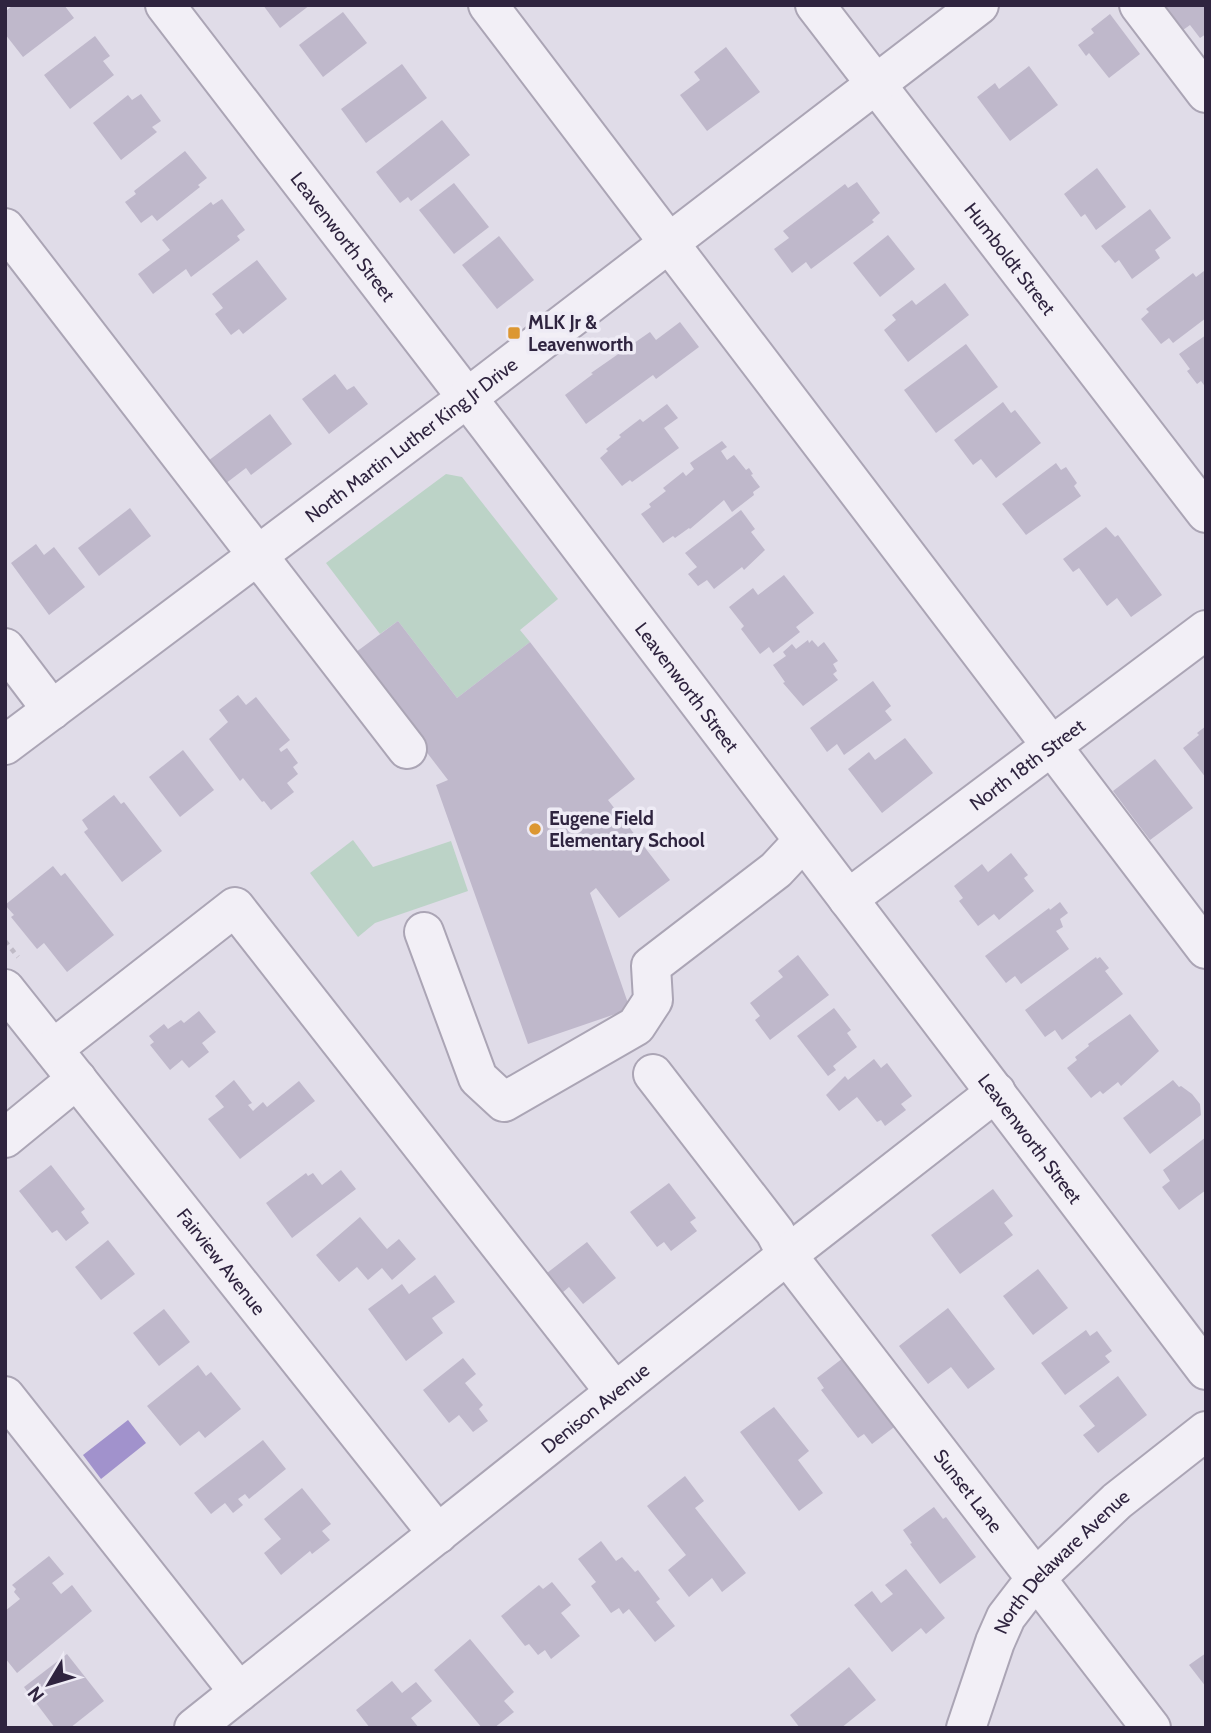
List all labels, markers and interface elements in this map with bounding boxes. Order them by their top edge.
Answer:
street label: Leavenworth Street [286,167,400,306]
street label: Humboldt Street [960,198,1061,320]
place label: MLK Jr & Leavenworth [528,311,633,356]
marker: MLK Jr & Leavenworth [506,325,522,341]
street label: North Martin Luther King Jr Drive [300,352,522,527]
street label: Leavenworth Street [630,618,744,757]
street label: North 18th Street [965,713,1090,815]
place label: Eugene Field Elementary School [549,807,705,852]
marker: Eugene Field Elementary School [527,821,543,837]
street label: Leavenworth Street [973,1069,1087,1209]
street label: Fairview Avenue [172,1204,271,1320]
street label: Denison Avenue [536,1358,654,1458]
street label: Sunset Lane [929,1445,1008,1537]
street label: North Delaware Avenue [989,1484,1134,1637]
north arrow [14,1649,84,1719]
text: N [23,1682,49,1707]

